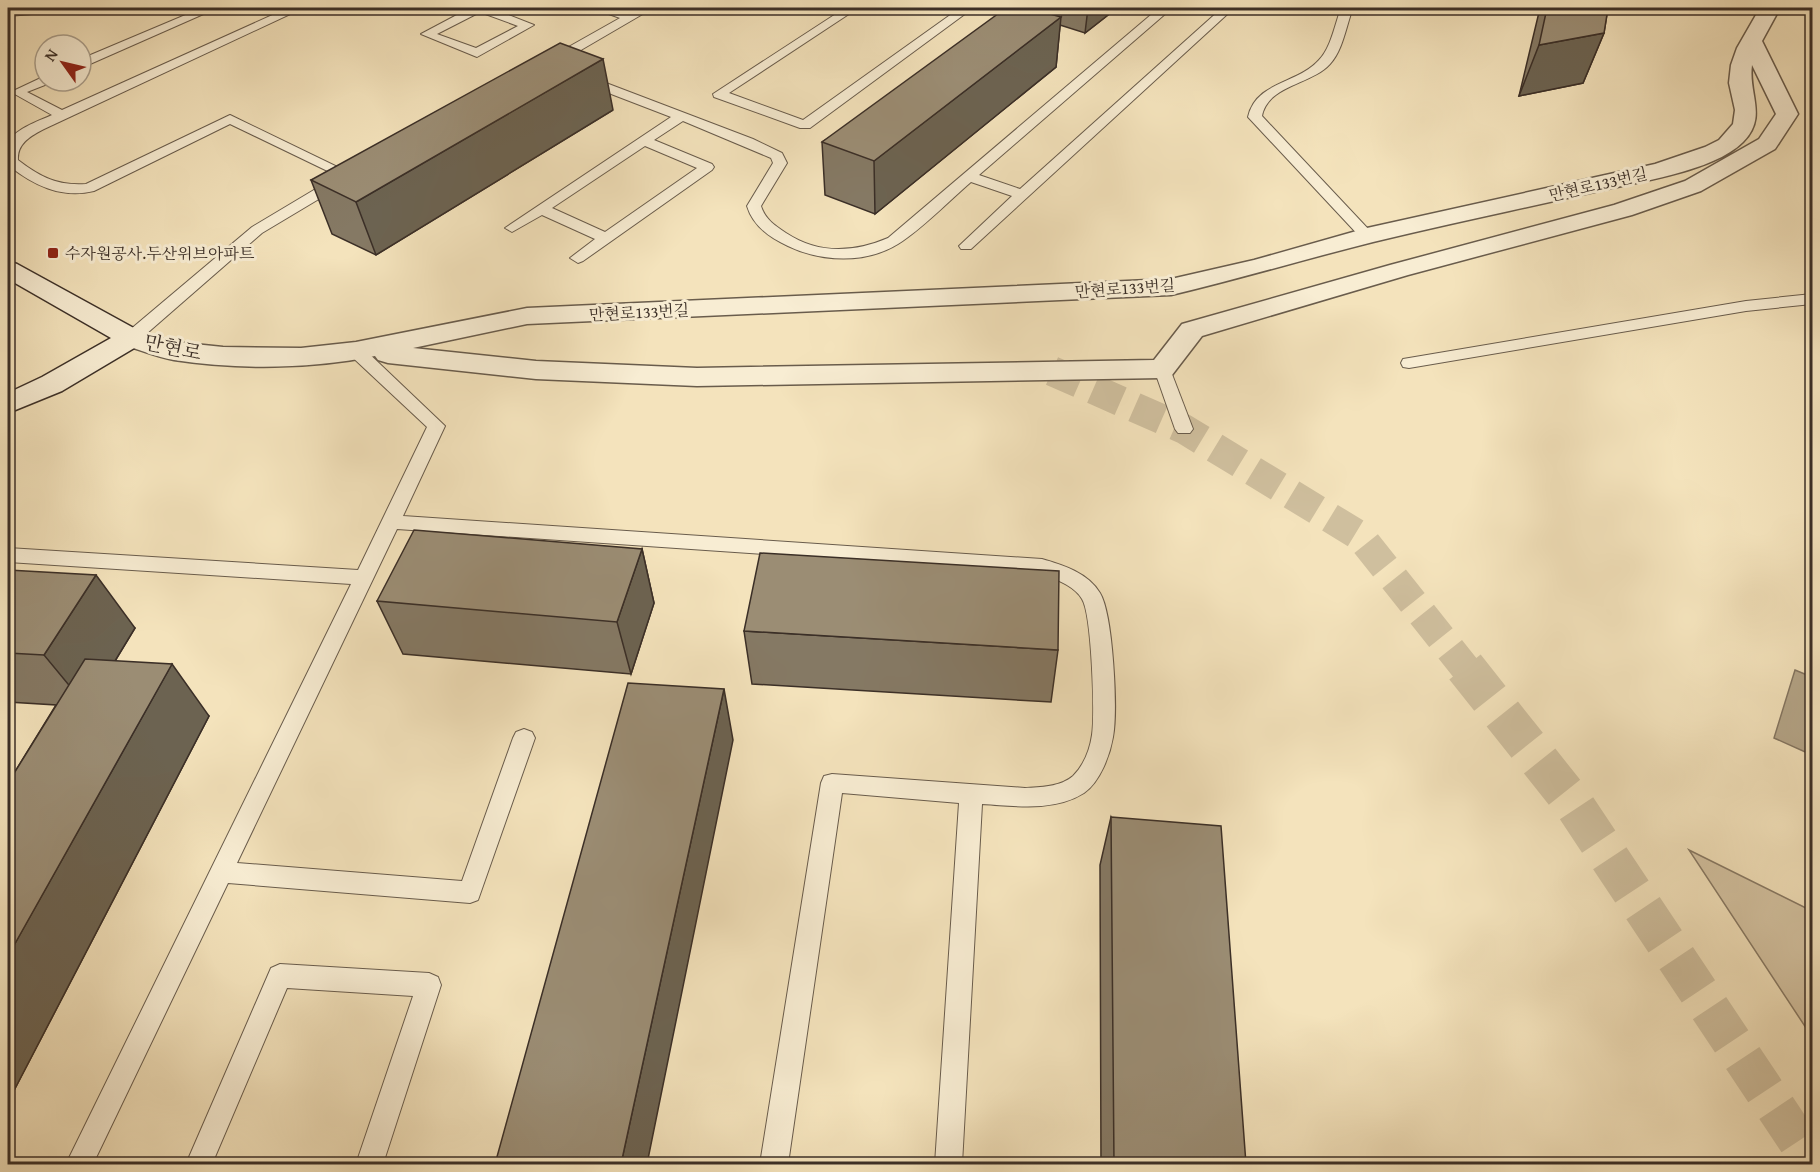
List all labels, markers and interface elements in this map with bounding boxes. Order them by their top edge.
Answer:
north arrow [33,33,93,93]
text: N [38,43,64,66]
street label: 만현로133번길 [1546,161,1650,207]
place label: 수자원공사.두산위브아파트 [65,241,255,265]
marker: 수자원공사.두산위브아파트 [46,246,60,260]
street label: 만현로133번길 [1074,273,1176,303]
street label: 만현로133번길 [588,297,690,327]
street label: 만현로 [142,327,204,367]

